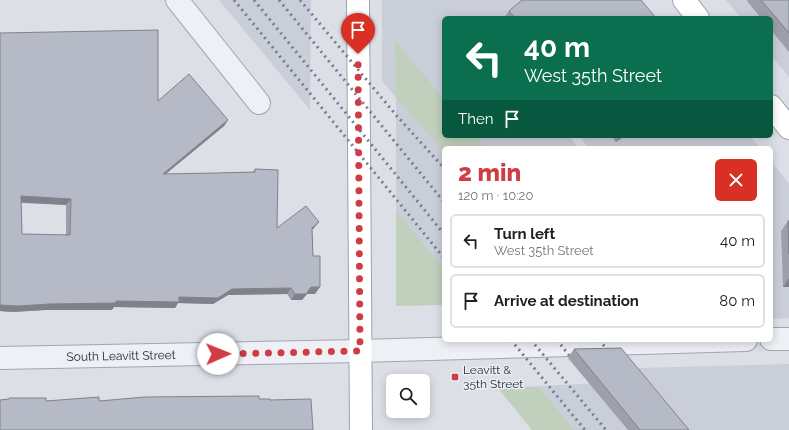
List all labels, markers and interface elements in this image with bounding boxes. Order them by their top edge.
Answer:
pin [341,13,375,54]
icon: arrive [347,19,369,41]
text: 40 m [524,31,590,64]
icon: left [458,32,510,84]
text: West 35th Street [524,65,662,86]
icon: arrive [501,108,523,130]
text: Then [458,110,493,128]
text: 2 min [458,158,521,187]
button: close [715,159,757,201]
text: 120 m · 10:20 [458,188,533,203]
text: Turn left [494,225,555,243]
icon: left [460,230,482,252]
text: 40 m [720,232,755,250]
text: West 35th Street [494,243,594,258]
icon: arrive [460,290,482,312]
text: Arrive at destination [494,292,639,310]
text: 80 m [719,292,755,310]
position arrow [197,333,239,375]
street label: South Leavitt Street [66,348,176,364]
place label: Leavitt & 35th Street [463,363,523,391]
marker: Leavitt & 35th Street [450,372,460,382]
map controls [386,374,430,418]
button: search [386,374,430,418]

